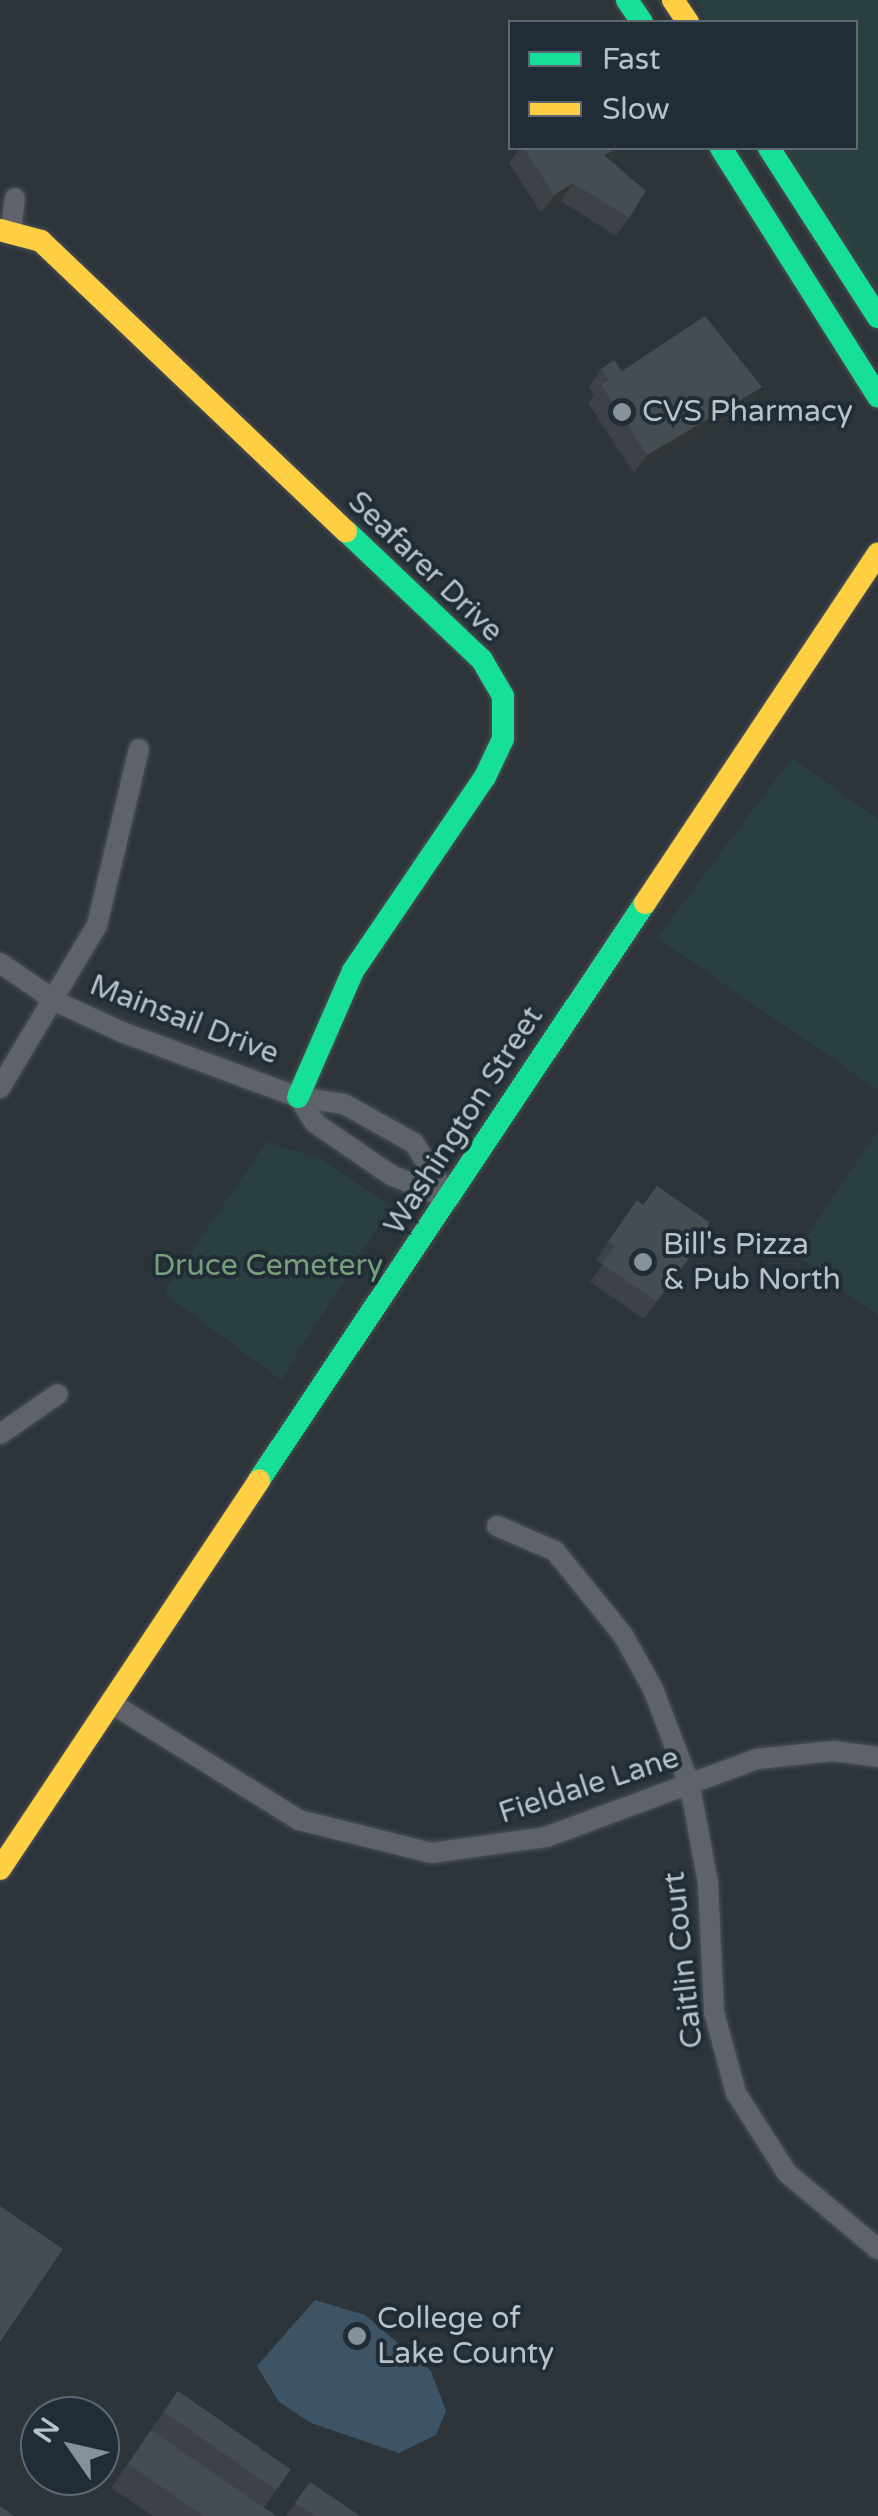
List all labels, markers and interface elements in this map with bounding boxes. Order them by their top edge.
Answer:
legend [508,20,858,150]
text: Fast [602,41,661,78]
text: Slow [602,91,670,128]
place label: CVS Pharmacy [642,394,853,430]
marker: CVS Pharmacy [611,401,633,423]
street label: Seafarer Drive [340,484,510,650]
street label: Mainsail Drive [84,967,284,1073]
street label: Washington Street [377,1000,551,1242]
place label: Bill's Pizza & Pub North [663,1227,841,1298]
park label: Druce Cemetery [153,1248,383,1284]
marker: Bill's Pizza & Pub North [632,1251,654,1273]
street label: Fieldale Lane [494,1740,684,1832]
street label: Caitlin Court [657,1870,711,2050]
place label: College of Lake County [377,2301,554,2372]
marker: College of Lake County [346,2325,368,2347]
north arrow [20,2396,120,2496]
text: N [26,2412,67,2449]

